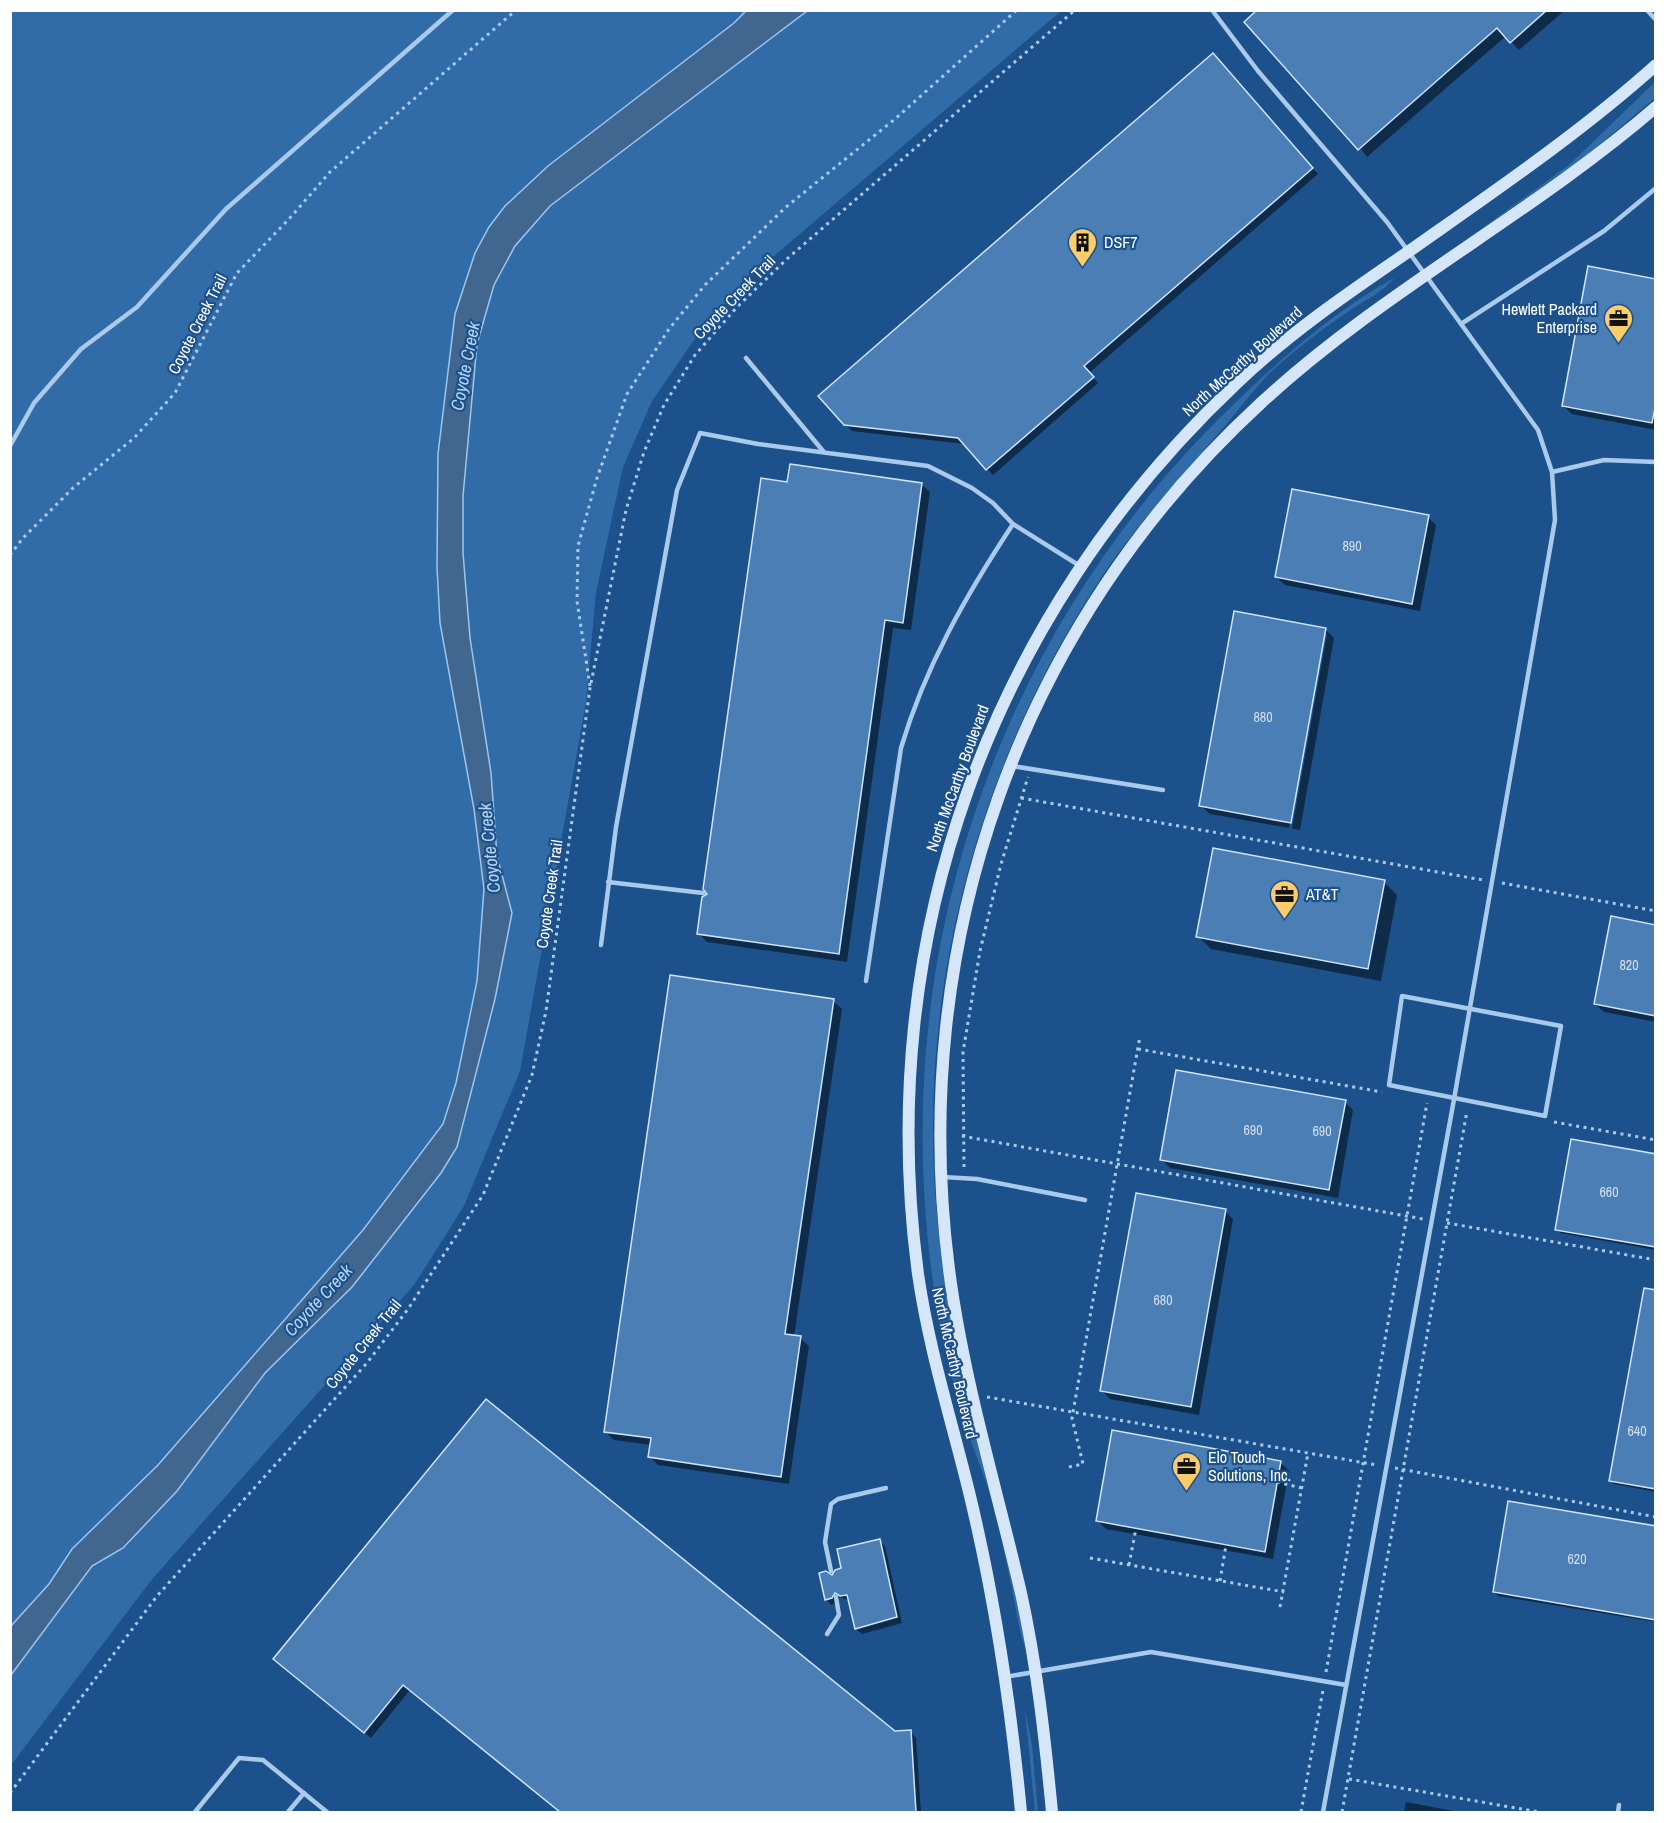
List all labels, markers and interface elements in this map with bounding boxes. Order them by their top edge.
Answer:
building icon: DSF7 [1067,226,1099,268]
place label: DSF7 [1104,231,1138,253]
street label: Coyote Creek Trail [688,250,780,344]
street label: Coyote Creek Trail [162,270,232,378]
place label: Hewlett Packard Enterprise [1501,298,1597,338]
street label: North McCarthy Boulevard [1177,301,1307,421]
office icon: Hewlett Packard Enterprise [1602,302,1634,344]
water label: Coyote Creek [444,319,486,413]
house number: 890 [1342,537,1362,555]
street label: North McCarthy Boulevard [920,702,994,854]
house number: 880 [1253,708,1273,726]
water label: Coyote Creek [472,801,506,894]
street label: Coyote Creek Trail [530,838,568,950]
office icon: AT&T [1269,878,1301,920]
place label: AT&T [1305,883,1339,905]
house number: 820 [1619,956,1639,974]
house number: 690 [1243,1121,1263,1139]
house number: 690 [1312,1122,1332,1140]
house number: 660 [1599,1183,1619,1201]
water label: Coyote Creek [278,1258,358,1342]
street label: North McCarthy Boulevard [927,1285,983,1441]
house number: 680 [1153,1291,1173,1309]
street label: Coyote Creek Trail [320,1295,406,1393]
house number: 640 [1627,1422,1647,1440]
place label: Elo Touch Solutions, Inc. [1208,1446,1291,1486]
office icon: Elo Touch Solutions, Inc. [1171,1450,1203,1492]
house number: 620 [1567,1550,1587,1568]

